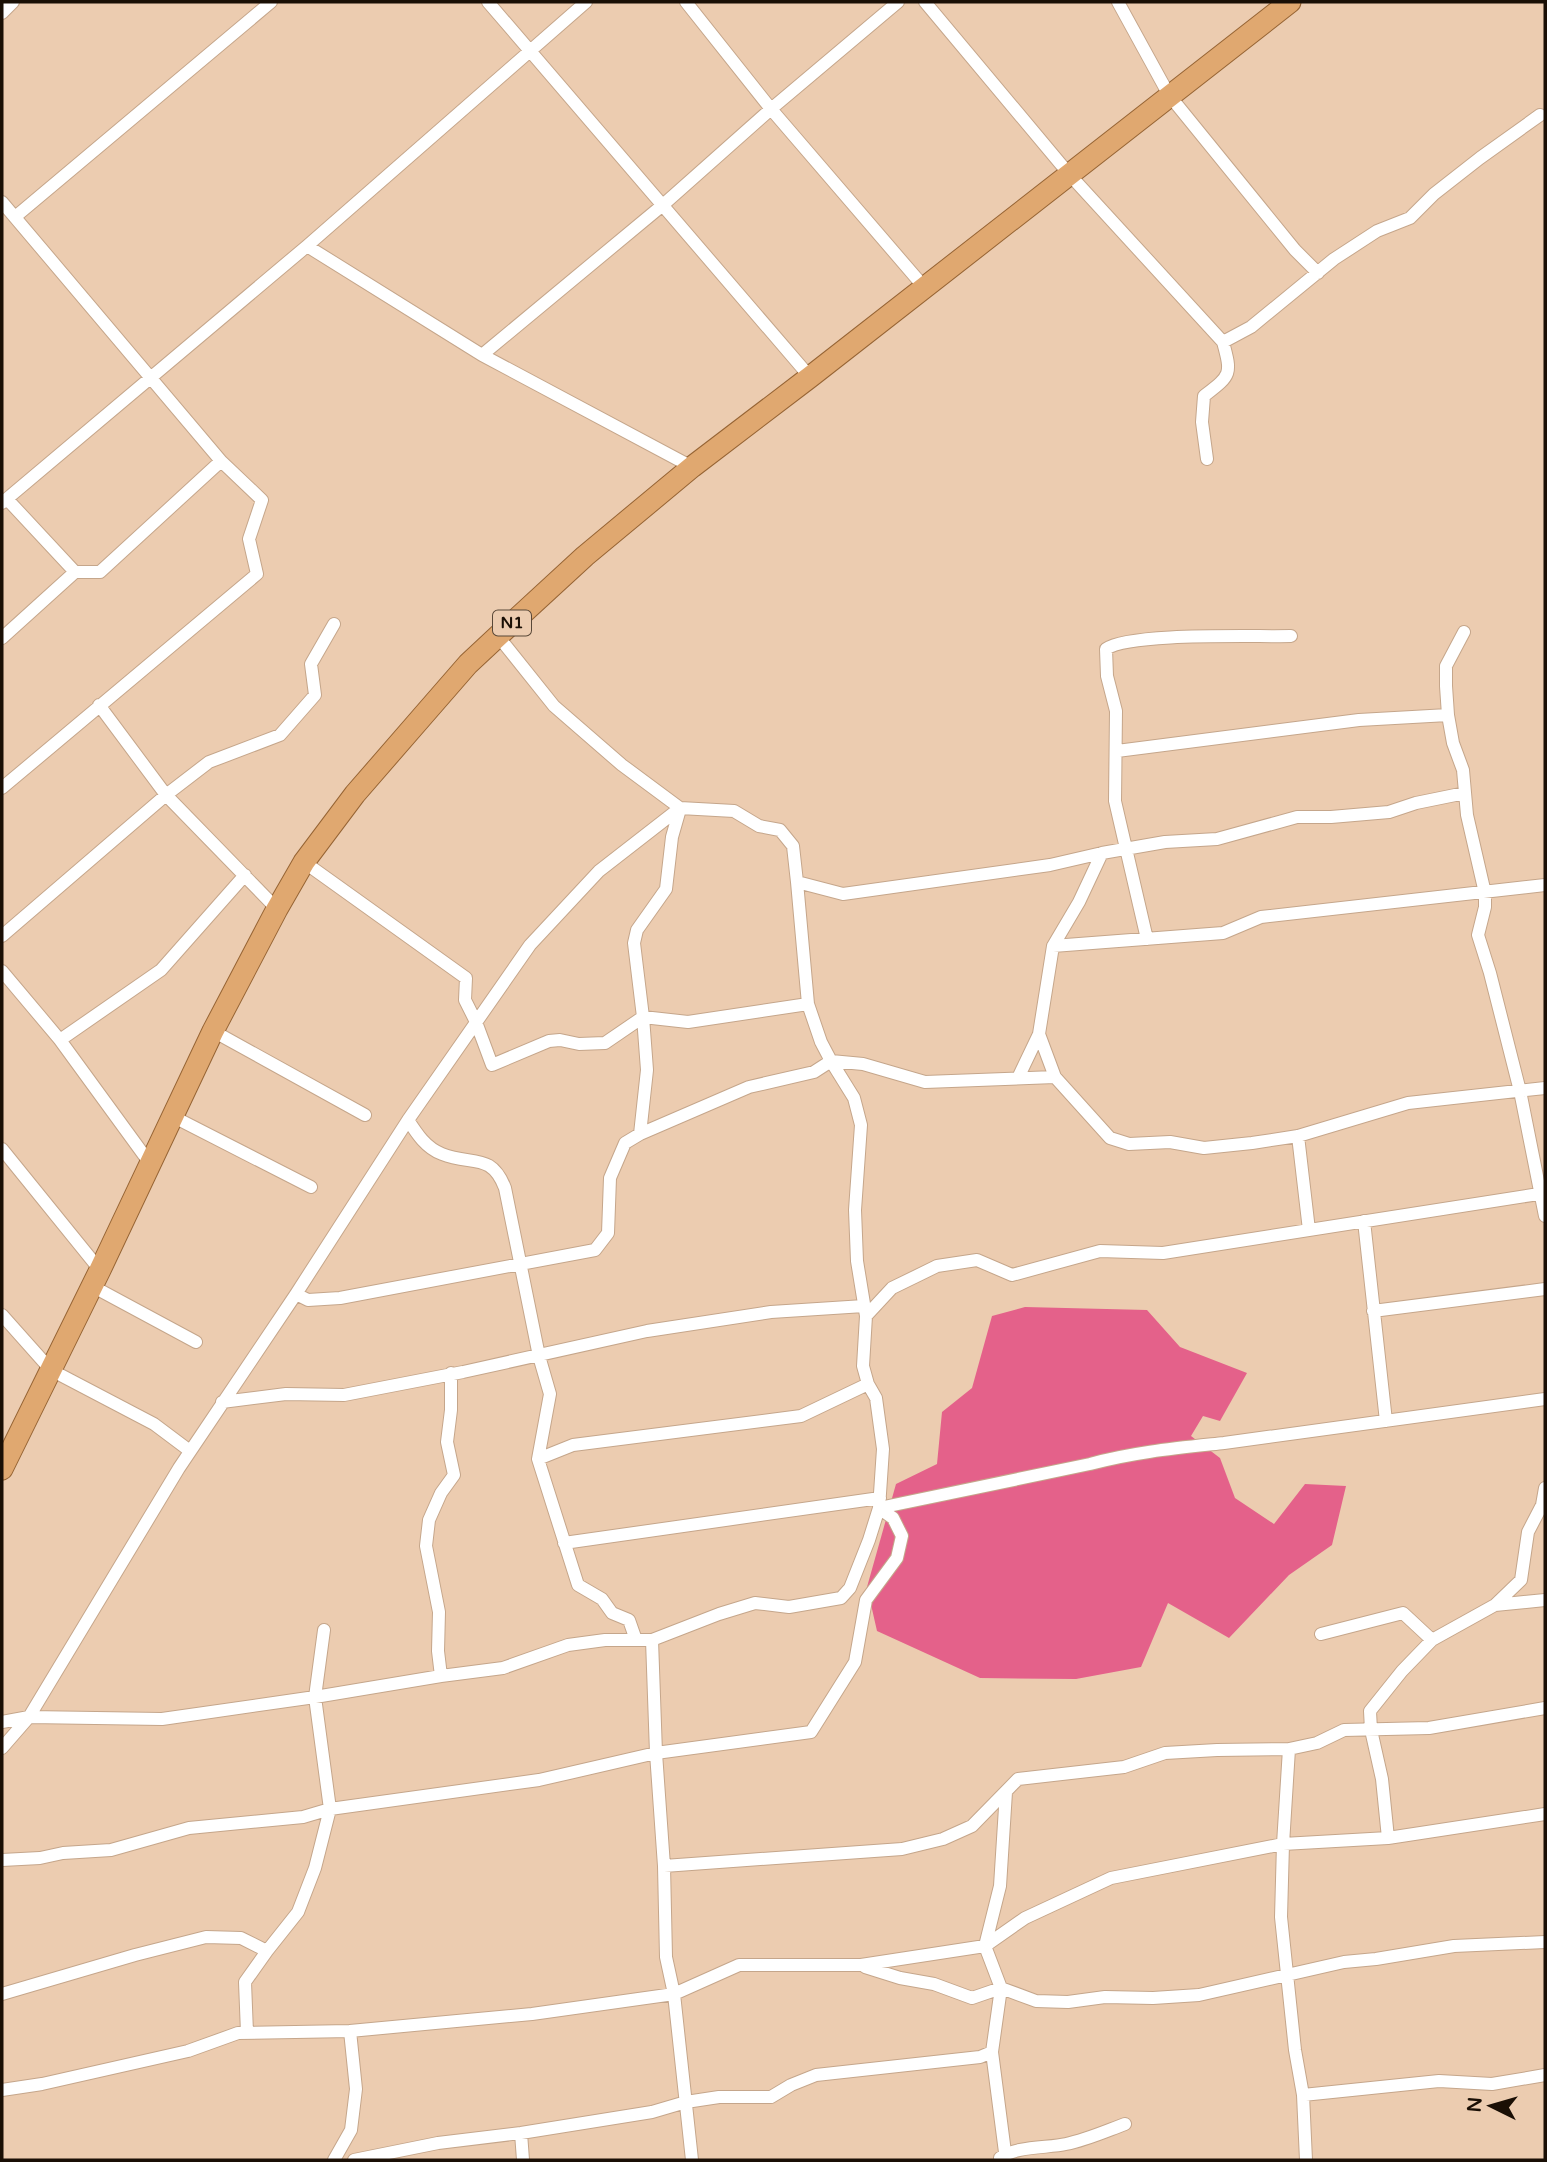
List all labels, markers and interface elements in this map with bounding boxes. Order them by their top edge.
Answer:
road number: N1 [493,610,531,636]
north arrow [1456,2071,1526,2141]
text: N [1463,2096,1487,2113]

